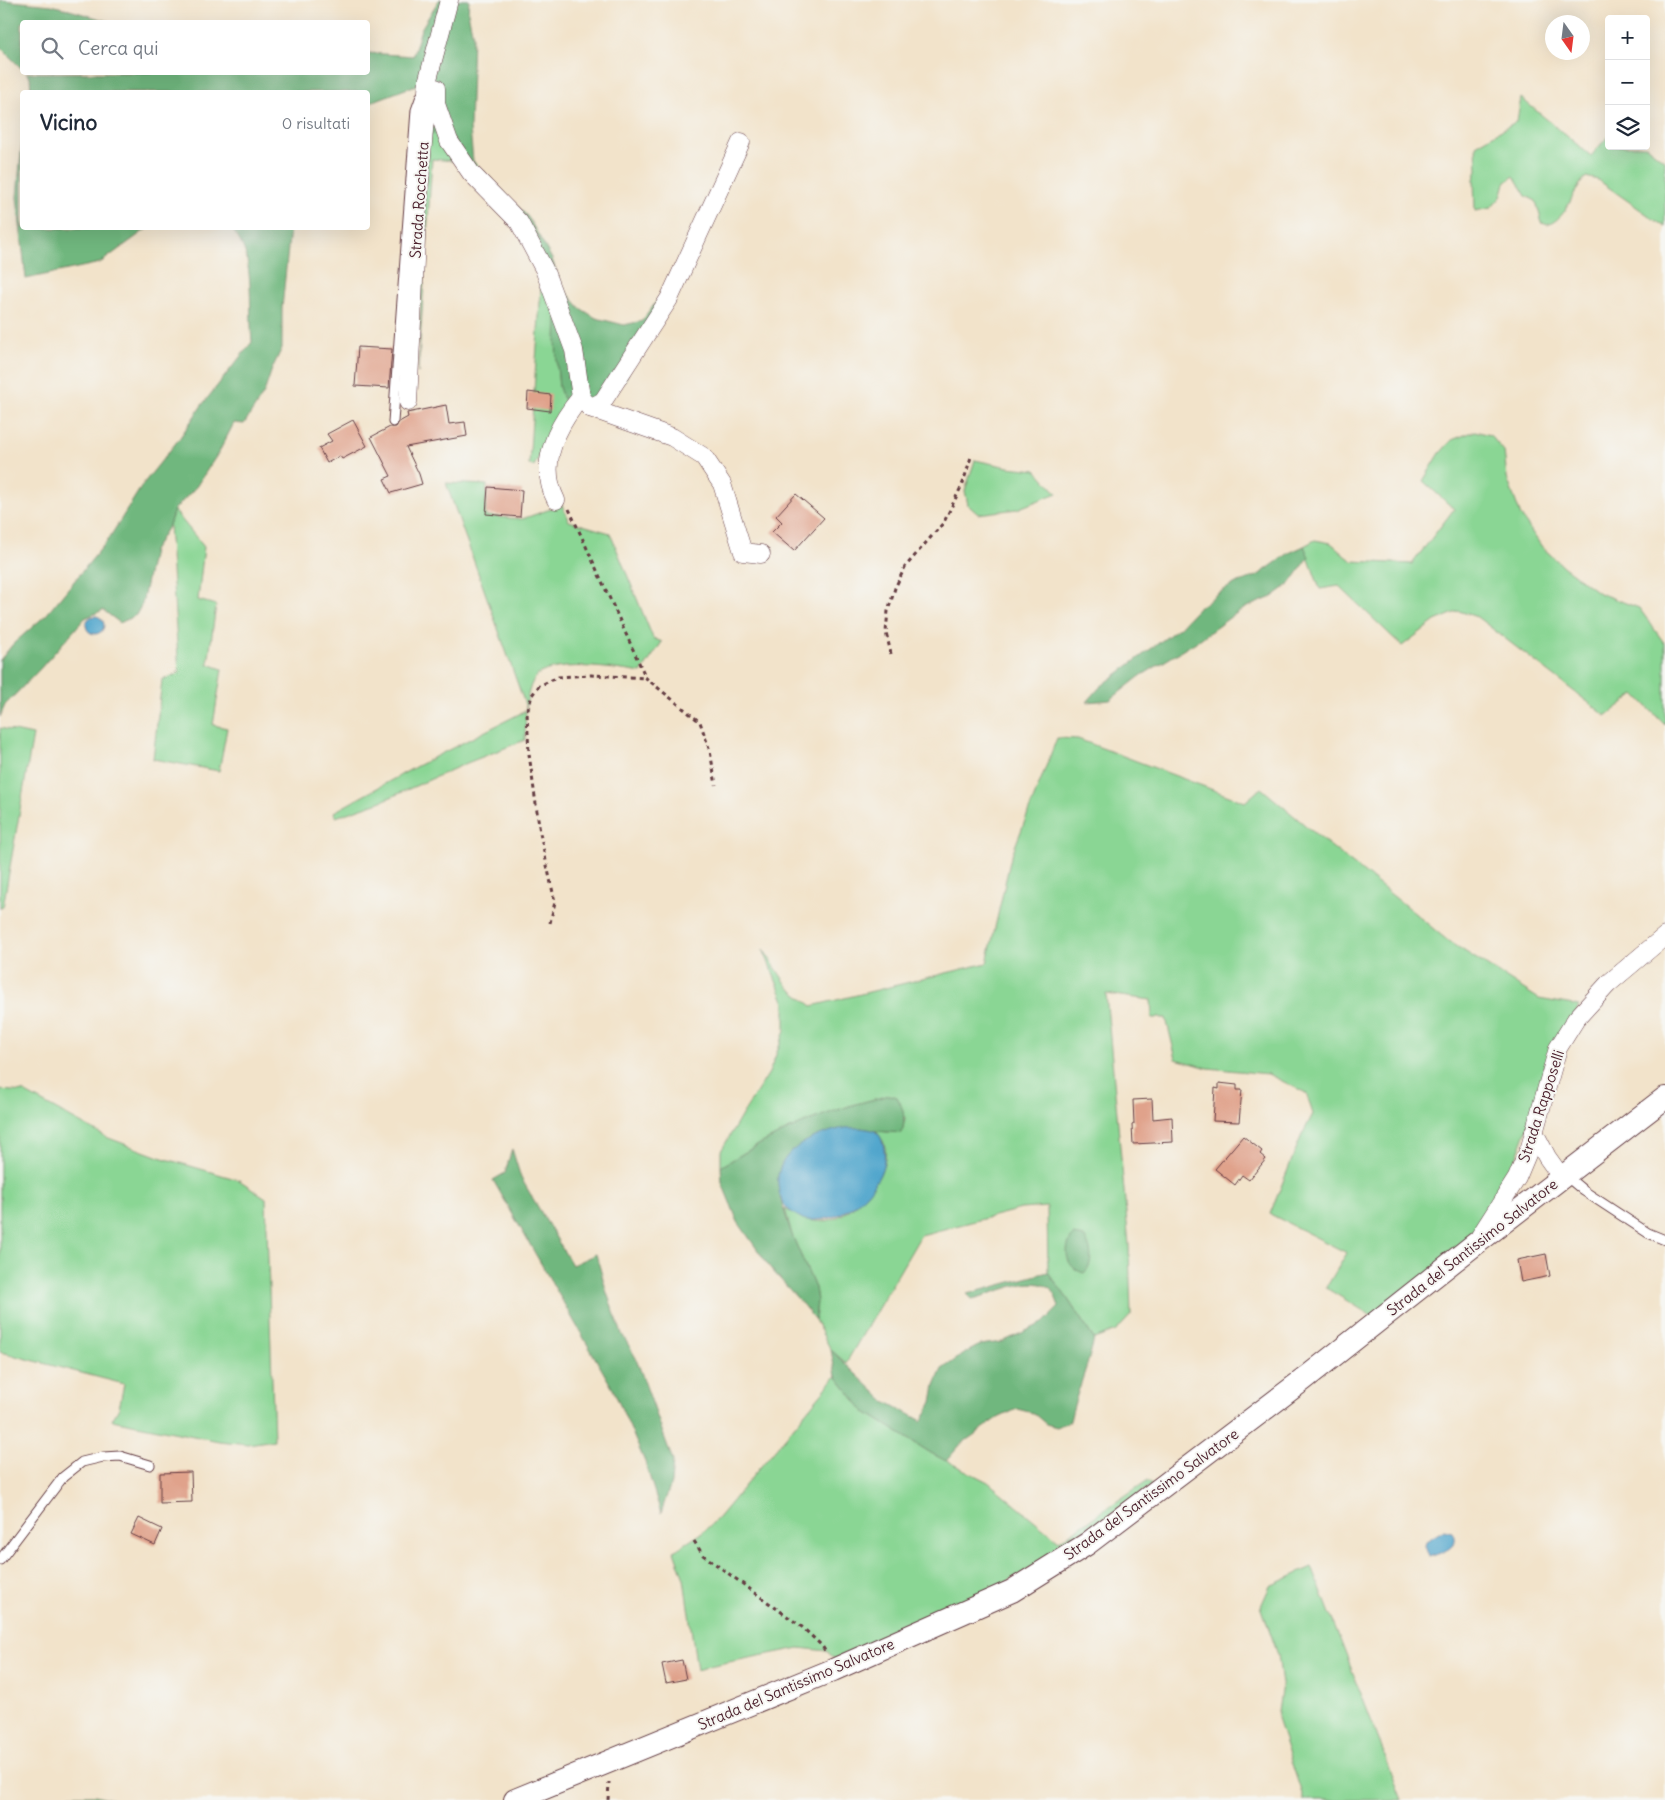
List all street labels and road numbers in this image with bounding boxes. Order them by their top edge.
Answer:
street label: Strada Rocchetta [405,141,433,259]
street label: Strada Rapposelli [1514,1047,1568,1165]
street label: Strada del Santissimo Salvatore [1383,1174,1561,1320]
street label: Strada del Santissimo Salvatore [1060,1424,1242,1564]
street label: Strada del Santissimo Salvatore [695,1634,897,1734]

